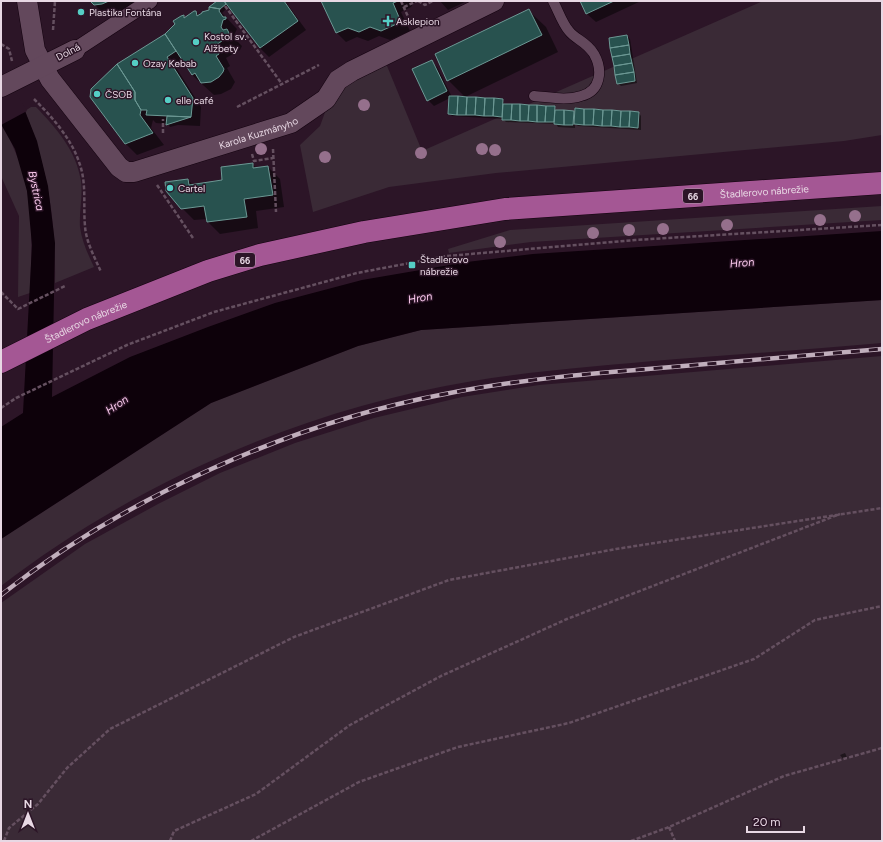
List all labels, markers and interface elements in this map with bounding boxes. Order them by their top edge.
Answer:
place label: Plastika Fontána [89,6,161,19]
marker: Plastika Fontána [76,7,86,17]
place label: Asklepion [396,15,440,28]
marker: Asklepion [383,16,393,26]
place label: Kostol sv. Alžbety [204,30,247,55]
marker: Kostol sv. Alžbety [191,37,201,47]
street label: Dolná [54,40,82,64]
place label: Ozay Kebab [143,57,197,70]
marker: Ozay Kebab [130,58,140,68]
place label: ČSOB [105,88,132,101]
marker: ČSOB [92,89,102,99]
place label: elle café [176,94,214,107]
marker: elle café [163,95,173,105]
street label: Karola Kuzmányho [217,114,301,152]
water label: Bystrica [25,170,47,213]
place label: Cartel [178,182,205,195]
street label: Štadlerovo nábrežie [719,182,810,201]
marker: Cartel [165,183,175,193]
road number: 66 [683,189,703,203]
road number: 66 [235,253,255,267]
place label: Štadlerovo nábrežie [420,253,469,278]
water label: Hron [729,255,755,271]
marker: Štadlerovo nábrežie [407,260,417,270]
water label: Hron [407,289,433,307]
street label: Štadlerovo nábrežie [42,297,129,346]
water label: Hron [103,393,131,417]
north arrow [8,794,48,834]
text: N [24,798,32,811]
scale bar [747,808,804,834]
text: 20 m [753,815,781,829]

